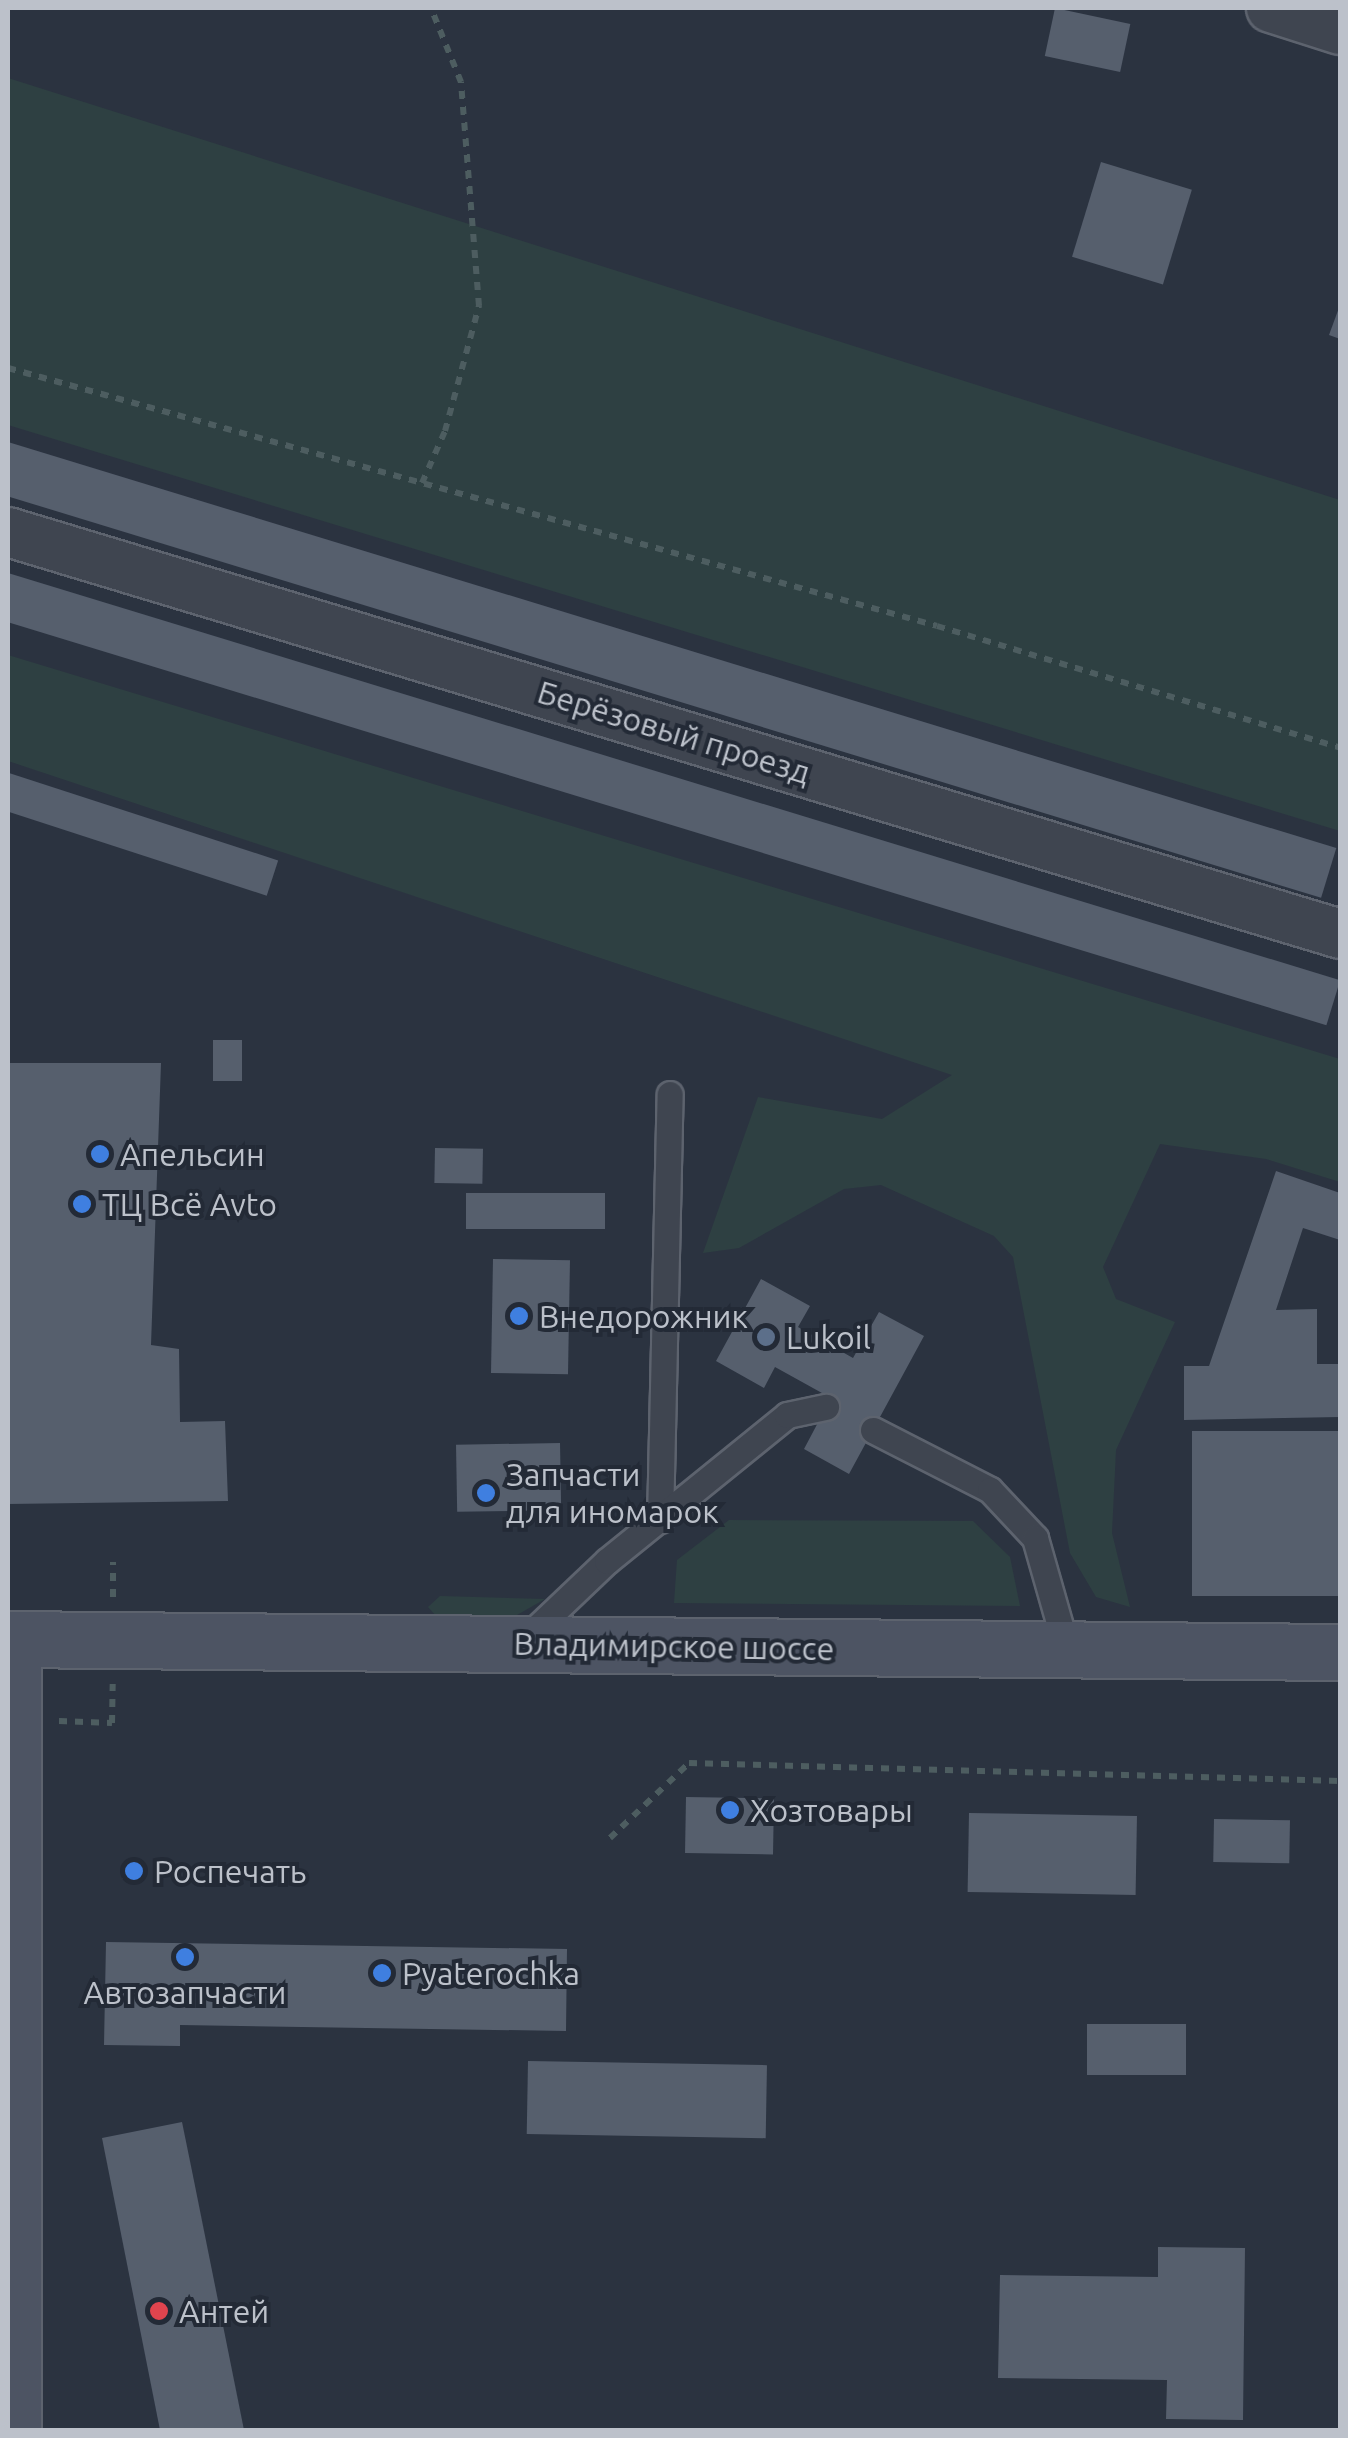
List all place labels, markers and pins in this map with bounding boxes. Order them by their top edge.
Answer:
place label: Апельсин [120,1135,265,1173]
marker: Апельсин [89,1143,111,1165]
place label: ТЦ Всё Avto [102,1185,277,1223]
marker: ТЦ Всё Avto [71,1193,93,1215]
place label: Внедорожник [539,1297,748,1335]
marker: Внедорожник [508,1305,530,1327]
place label: Lukoil [786,1318,871,1356]
marker: Lukoil [755,1326,777,1348]
place label: Запчасти для иномарок [506,1456,719,1531]
marker: Запчасти для иномарок [475,1482,497,1504]
place label: Хозтовары [750,1791,913,1829]
marker: Хозтовары [719,1799,741,1821]
place label: Роспечать [154,1852,306,1890]
marker: Роспечать [123,1860,145,1882]
marker: Автозапчасти [174,1946,196,1968]
place label: Pyaterochka [402,1954,580,1992]
marker: Pyaterochka [371,1962,393,1984]
place label: Автозапчасти [84,1973,286,2011]
place label: Антей [179,2292,269,2330]
marker: Антей [148,2300,170,2322]

